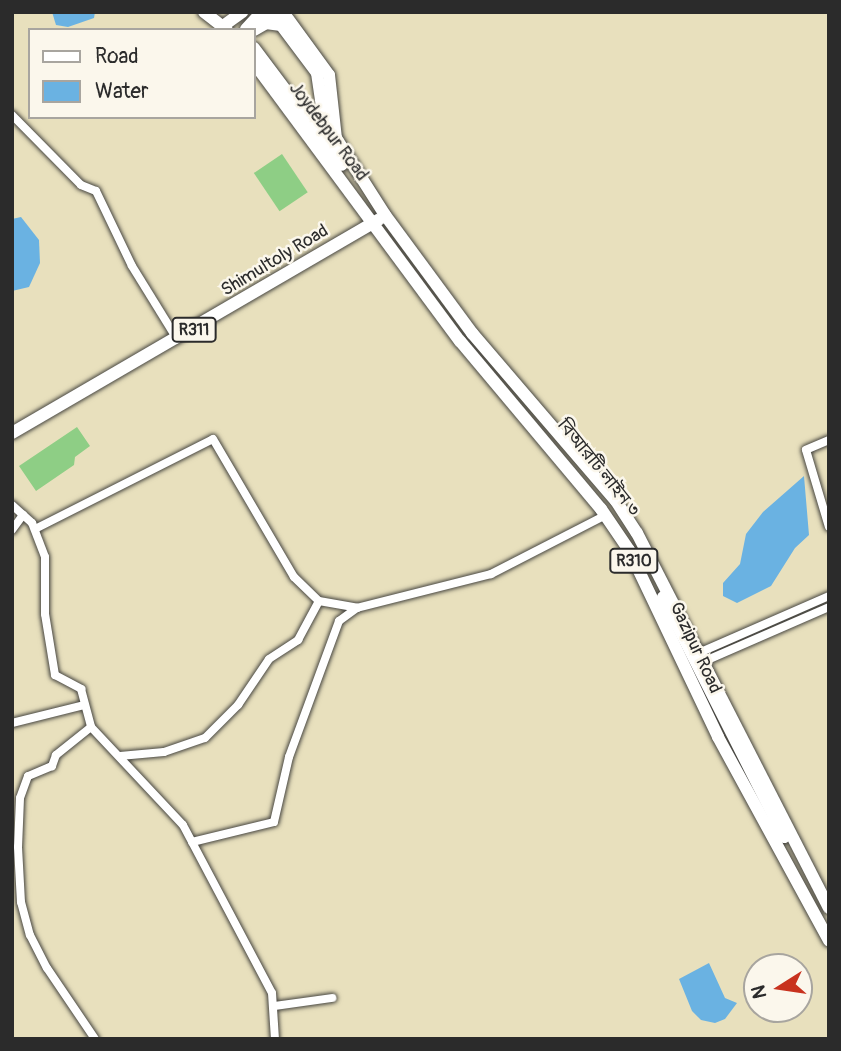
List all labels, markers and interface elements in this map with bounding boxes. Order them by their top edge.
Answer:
legend [28,28,256,119]
text: Road [95,43,139,70]
text: Water [95,78,148,105]
street label: Joydebpur Road [284,78,372,186]
street label: Shimultoly Road [217,221,333,301]
road number: R311 [171,318,217,342]
street label: বিআরটি লাইন ৩ [552,415,644,521]
road number: R310 [608,548,660,574]
street label: Gazipur Road [664,599,726,697]
north arrow [743,953,813,1023]
text: N [746,983,772,1001]

